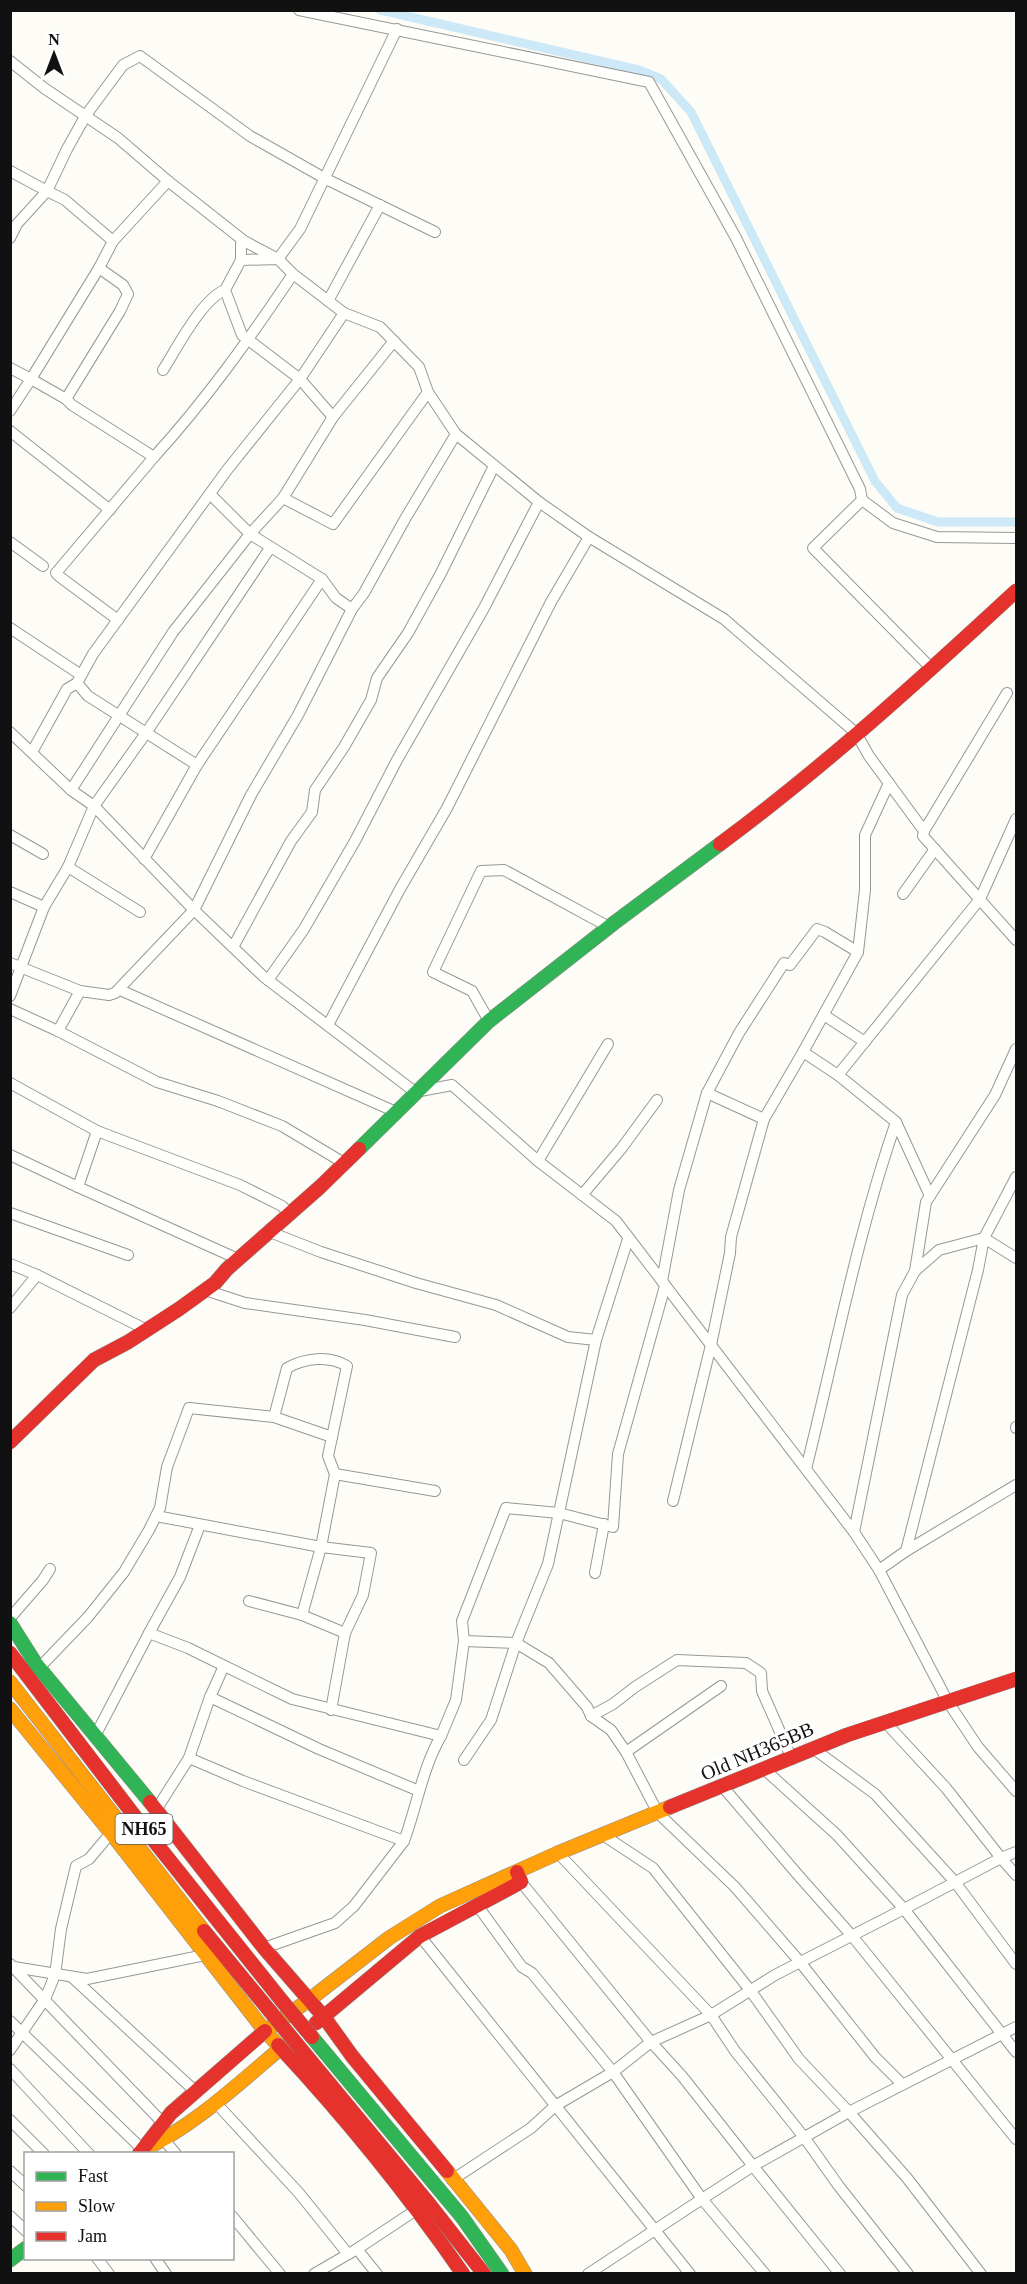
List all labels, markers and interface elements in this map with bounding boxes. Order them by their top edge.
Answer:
north arrow [24,24,84,84]
text: N [48,31,60,48]
street label: Old NH365BB [697,1717,817,1785]
road number: NH65 [116,1814,172,1844]
legend [24,2152,234,2260]
text: Fast [78,2166,108,2186]
text: Slow [78,2196,115,2216]
text: Jam [78,2226,107,2246]

